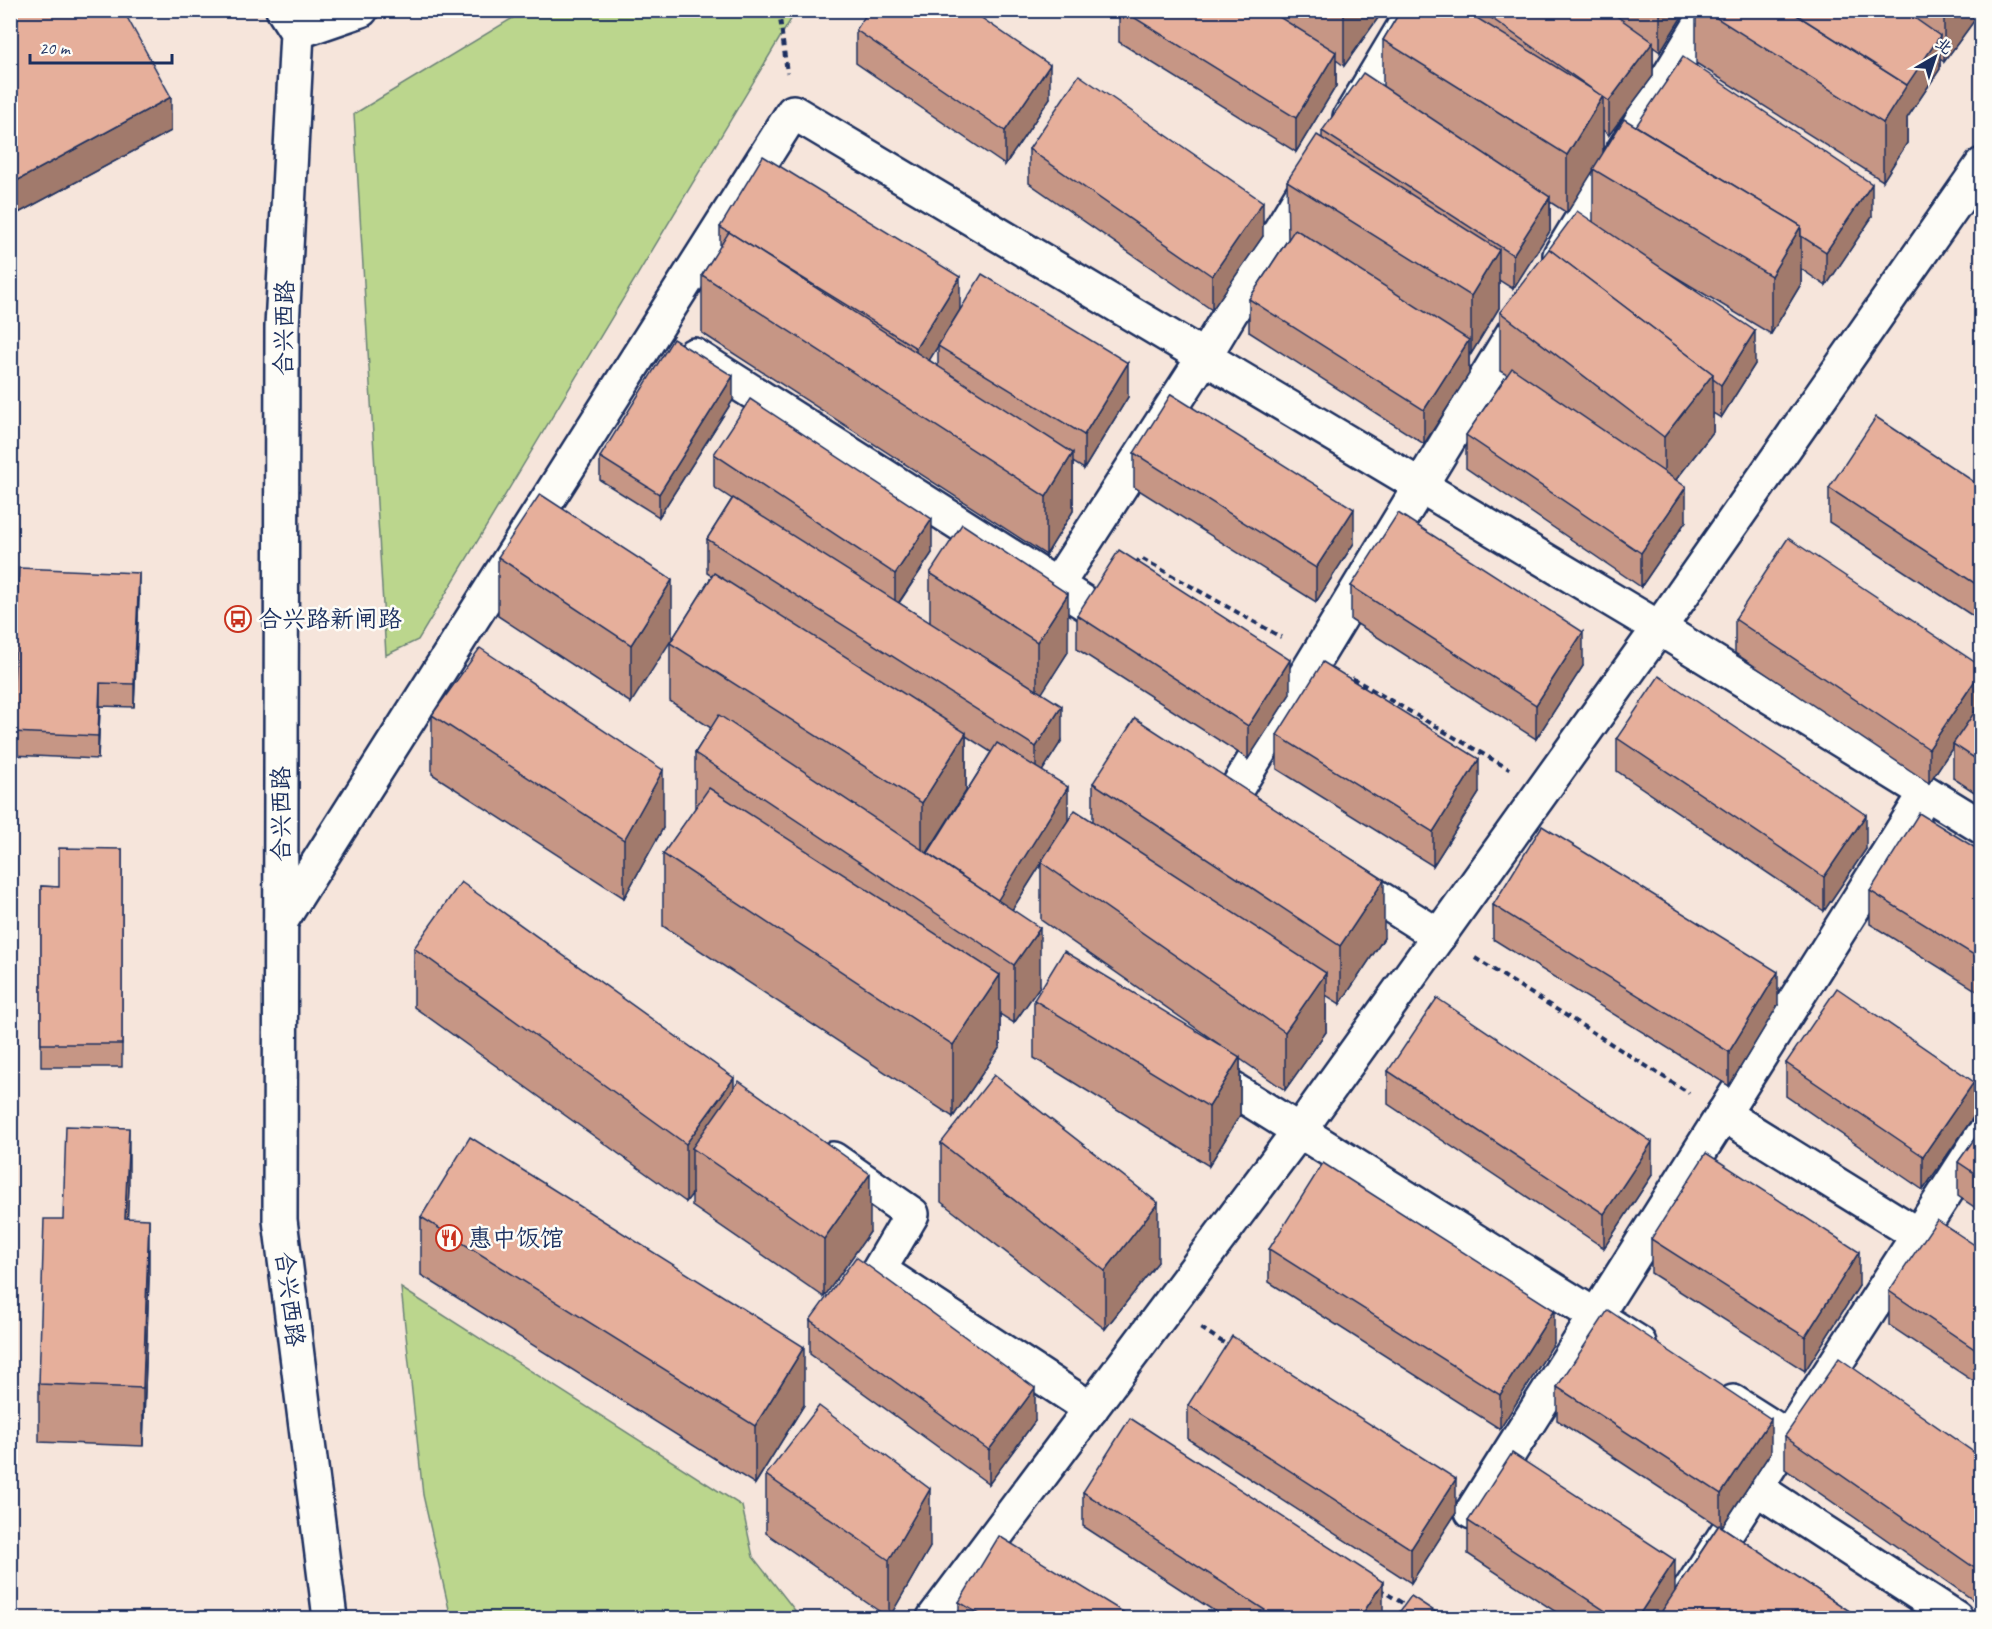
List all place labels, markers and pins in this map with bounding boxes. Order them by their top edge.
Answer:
bus stop icon: 合兴路新闸路 [223,604,253,634]
place label: 合兴路新闸路 [258,604,402,634]
restaurant icon: 惠中饭馆 [434,1223,464,1253]
place label: 惠中饭馆 [468,1223,564,1253]

